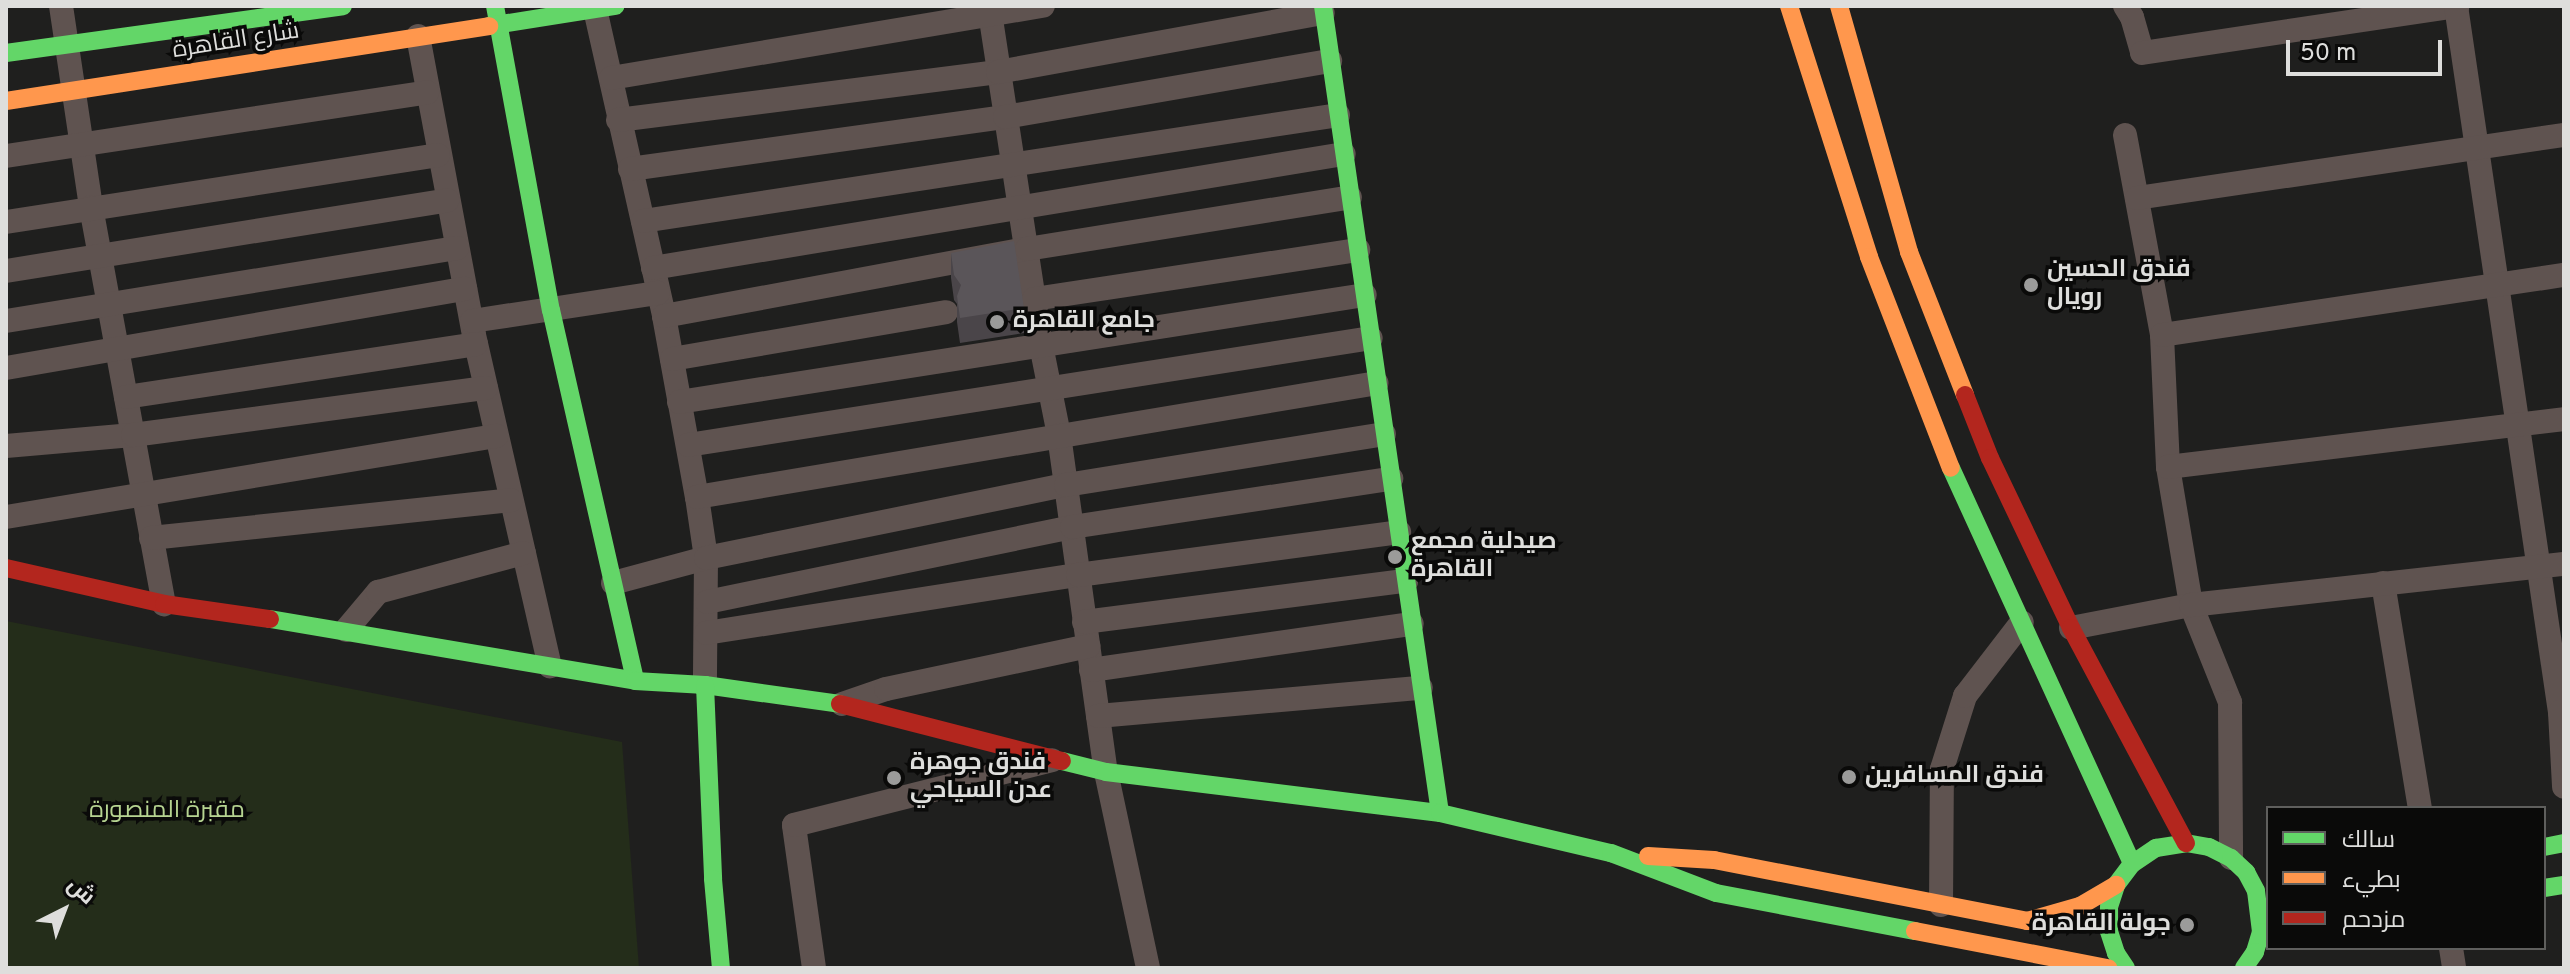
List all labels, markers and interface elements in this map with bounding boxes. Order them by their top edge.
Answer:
street label: شارع القاهرة [171,18,301,66]
scale bar [2290,24,2446,74]
text: 50 m [2300,39,2356,69]
place label: فندق الحسين رويال [2047,257,2191,313]
marker: فندق الحسين رويال [2022,276,2040,294]
place label: جامع القاهرة [1013,308,1155,336]
marker: جامع القاهرة [988,313,1006,331]
place label: صيدلية مجمع القاهرة [1411,529,1556,585]
marker: صيدلية مجمع القاهرة [1386,548,1404,566]
place label: فندق جوهرة عدن السياحي [910,750,1052,806]
place label: فندق المسافرين [1865,763,2044,791]
marker: فندق المسافرين [1840,768,1858,786]
marker: فندق جوهرة عدن السياحي [885,769,903,787]
park label: مقبرة المنصورة [89,798,245,826]
legend [2266,806,2546,950]
text: سالك [2342,826,2395,856]
text: بطيء [2342,866,2401,896]
north arrow [24,870,104,950]
text: ش [61,872,100,911]
text: مزدحم [2342,906,2405,936]
place label: جولة القاهرة [2032,911,2171,939]
marker: جولة القاهرة [2178,916,2196,934]

